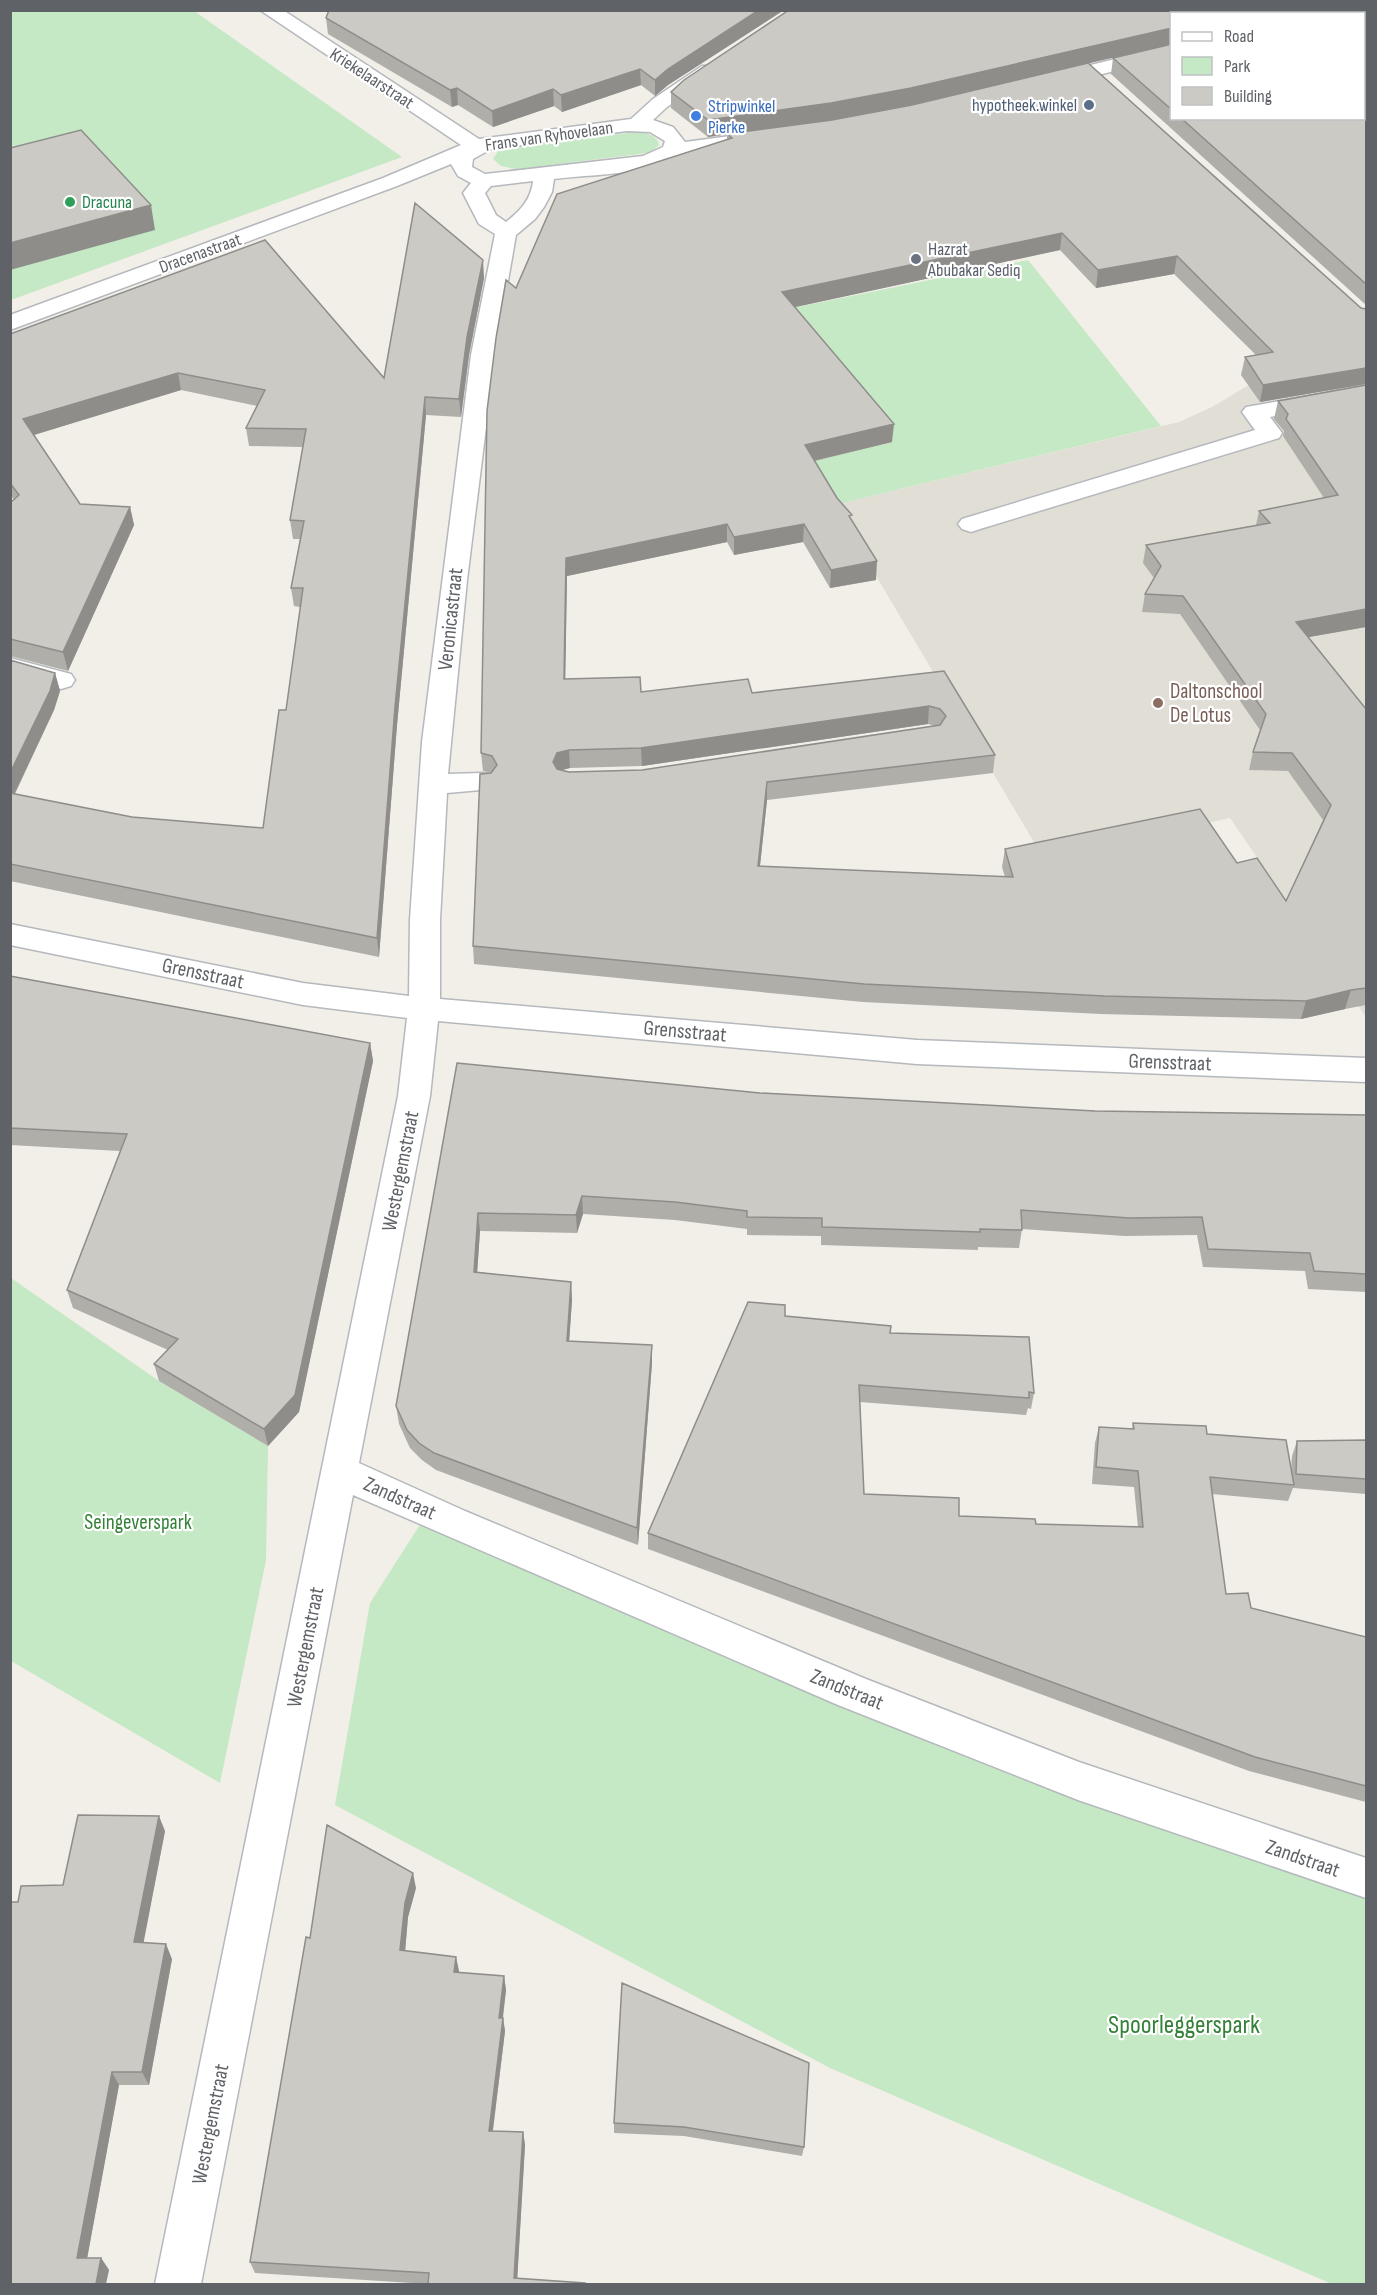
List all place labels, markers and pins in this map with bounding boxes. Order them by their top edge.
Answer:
place label: hypotheek.winkel [972,95,1077,116]
place label: Stripwinkel Pierke [708,96,775,138]
marker: hypotheek.winkel [1082,98,1096,112]
marker: Stripwinkel Pierke [689,109,703,123]
place label: Dracuna [82,192,132,213]
marker: Dracuna [63,195,77,209]
place label: Hazrat Abubakar Sediq [927,239,1020,281]
marker: Hazrat Abubakar Sediq [909,252,923,266]
place label: Daltonschool De Lotus [1170,679,1262,728]
marker: Daltonschool De Lotus [1151,696,1165,710]

